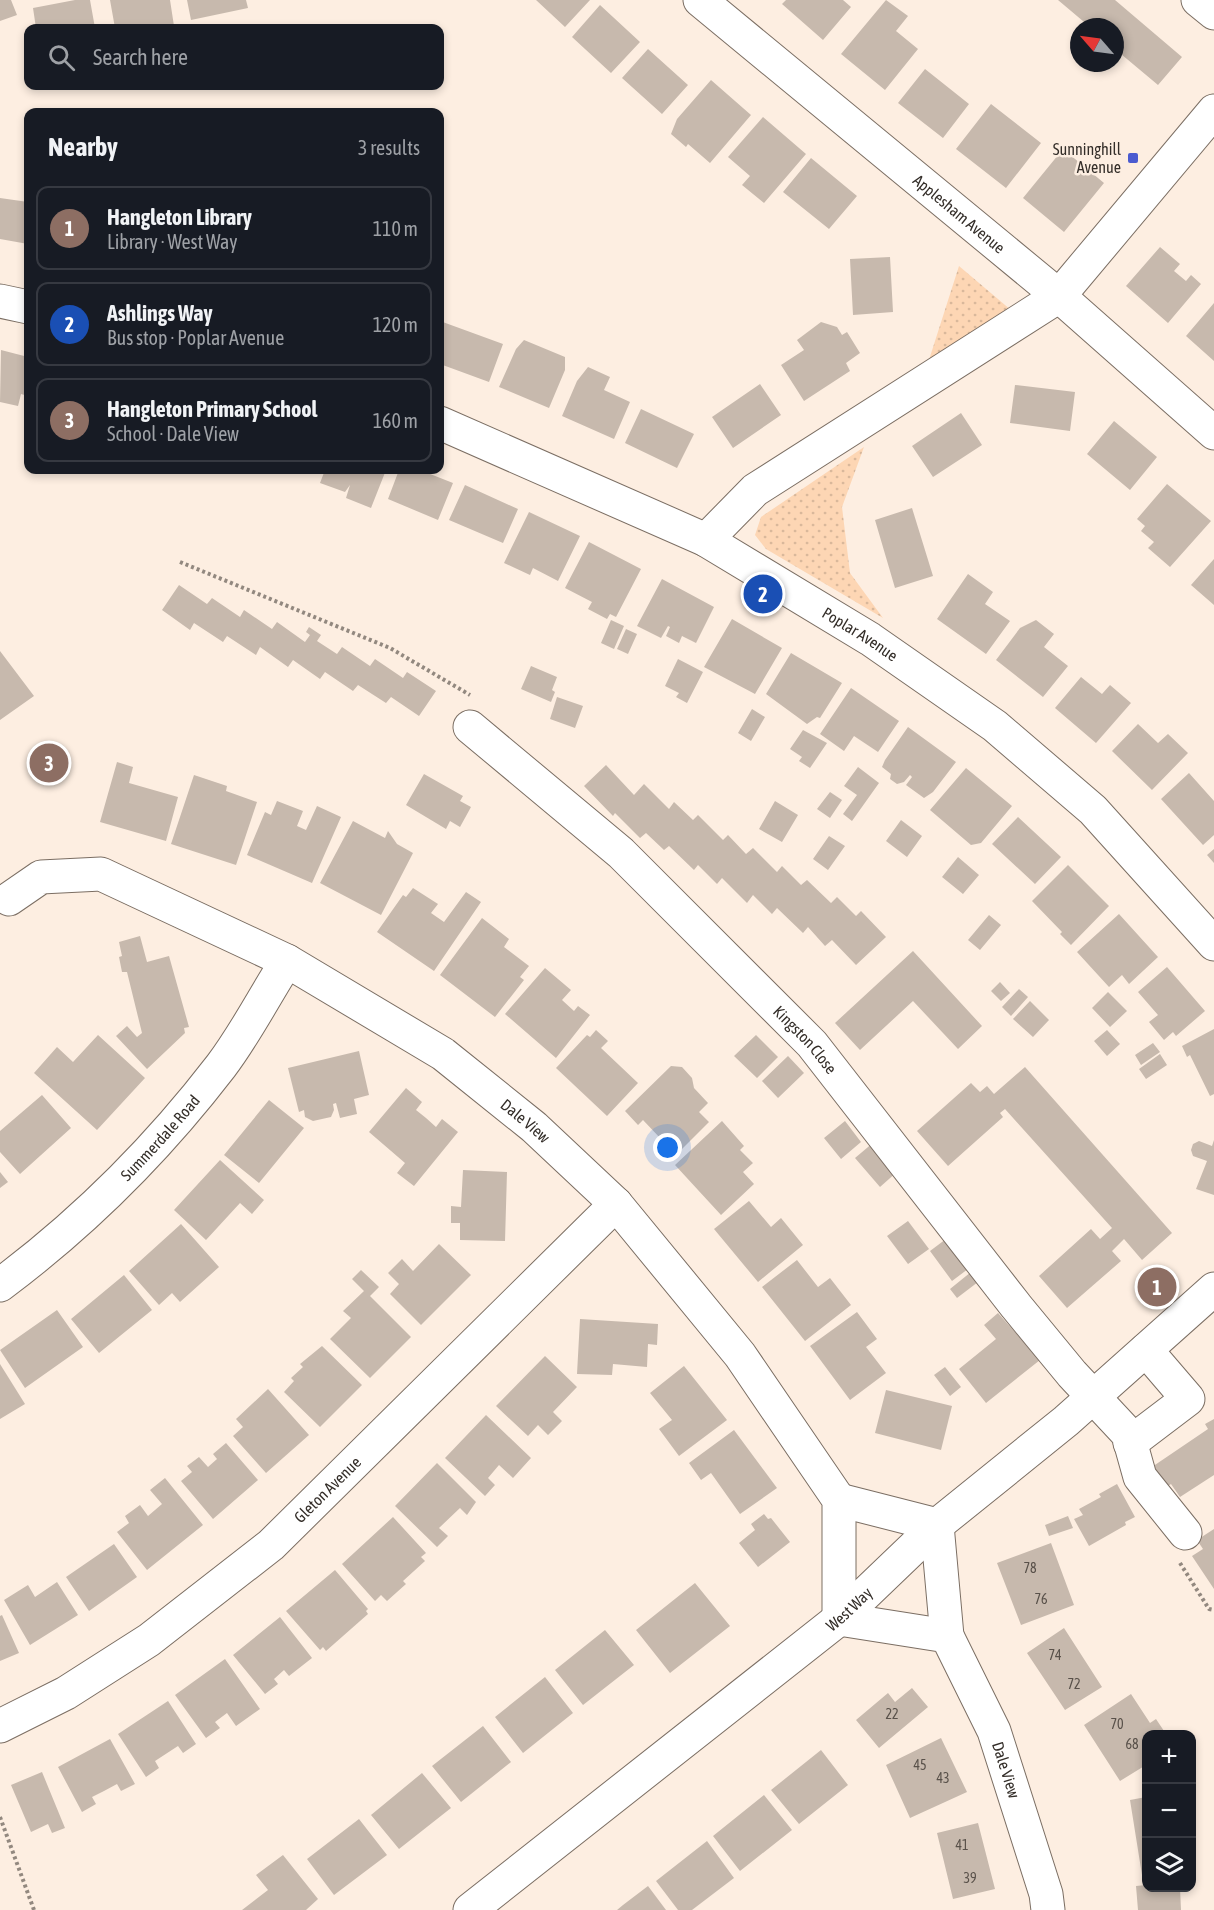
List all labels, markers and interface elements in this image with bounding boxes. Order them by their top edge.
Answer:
north arrow [1070,18,1124,72]
search box [24,24,444,90]
icon: search [45,41,78,74]
text: Search here [93,44,188,70]
text: Nearby [48,132,118,162]
text: 3 results [358,136,420,159]
place label: Sunninghill Avenue [1053,140,1122,176]
marker: Sunninghill Avenue [1126,151,1140,165]
street label: Applesham Avenue [910,171,1009,257]
text: Hangleton Library [107,204,252,230]
text: 1 [65,217,74,240]
text: 110 m [373,217,418,240]
text: Library · West Way [107,230,238,253]
text: Ashlings Way [107,300,213,326]
text: 2 [65,313,74,336]
text: 120 m [373,313,418,336]
text: Bus stop · Poplar Avenue [107,326,284,349]
text: Hangleton Primary School [107,396,317,422]
text: 3 [65,409,74,432]
text: 160 m [373,409,418,432]
text: School · Dale View [107,422,239,445]
pin: 2 [744,572,783,616]
street label: Poplar Avenue [819,603,901,665]
pin: 3 [29,740,68,786]
street label: Kingston Close [770,1002,841,1077]
street label: Summerdale Road [117,1091,203,1184]
street label: Dale View [497,1095,554,1147]
your location [653,1133,682,1162]
pin: 1 [1138,1264,1176,1310]
street label: Gleton Avenue [290,1453,364,1526]
house number: 78 [1023,1560,1037,1576]
street label: West Way [822,1583,877,1635]
house number: 76 [1034,1591,1048,1607]
house number: 74 [1048,1647,1062,1663]
house number: 72 [1067,1676,1081,1692]
house number: 22 [885,1706,899,1722]
house number: 70 [1110,1716,1124,1732]
map controls [1142,1730,1196,1892]
button: + [1142,1730,1196,1784]
house number: 68 [1125,1736,1139,1752]
street label: Dale View [989,1739,1024,1801]
house number: 45 [913,1757,927,1773]
house number: 43 [936,1770,950,1786]
button: − [1142,1784,1196,1838]
house number: 41 [955,1837,969,1853]
button: layers [1142,1838,1196,1892]
house number: 39 [963,1870,977,1886]

